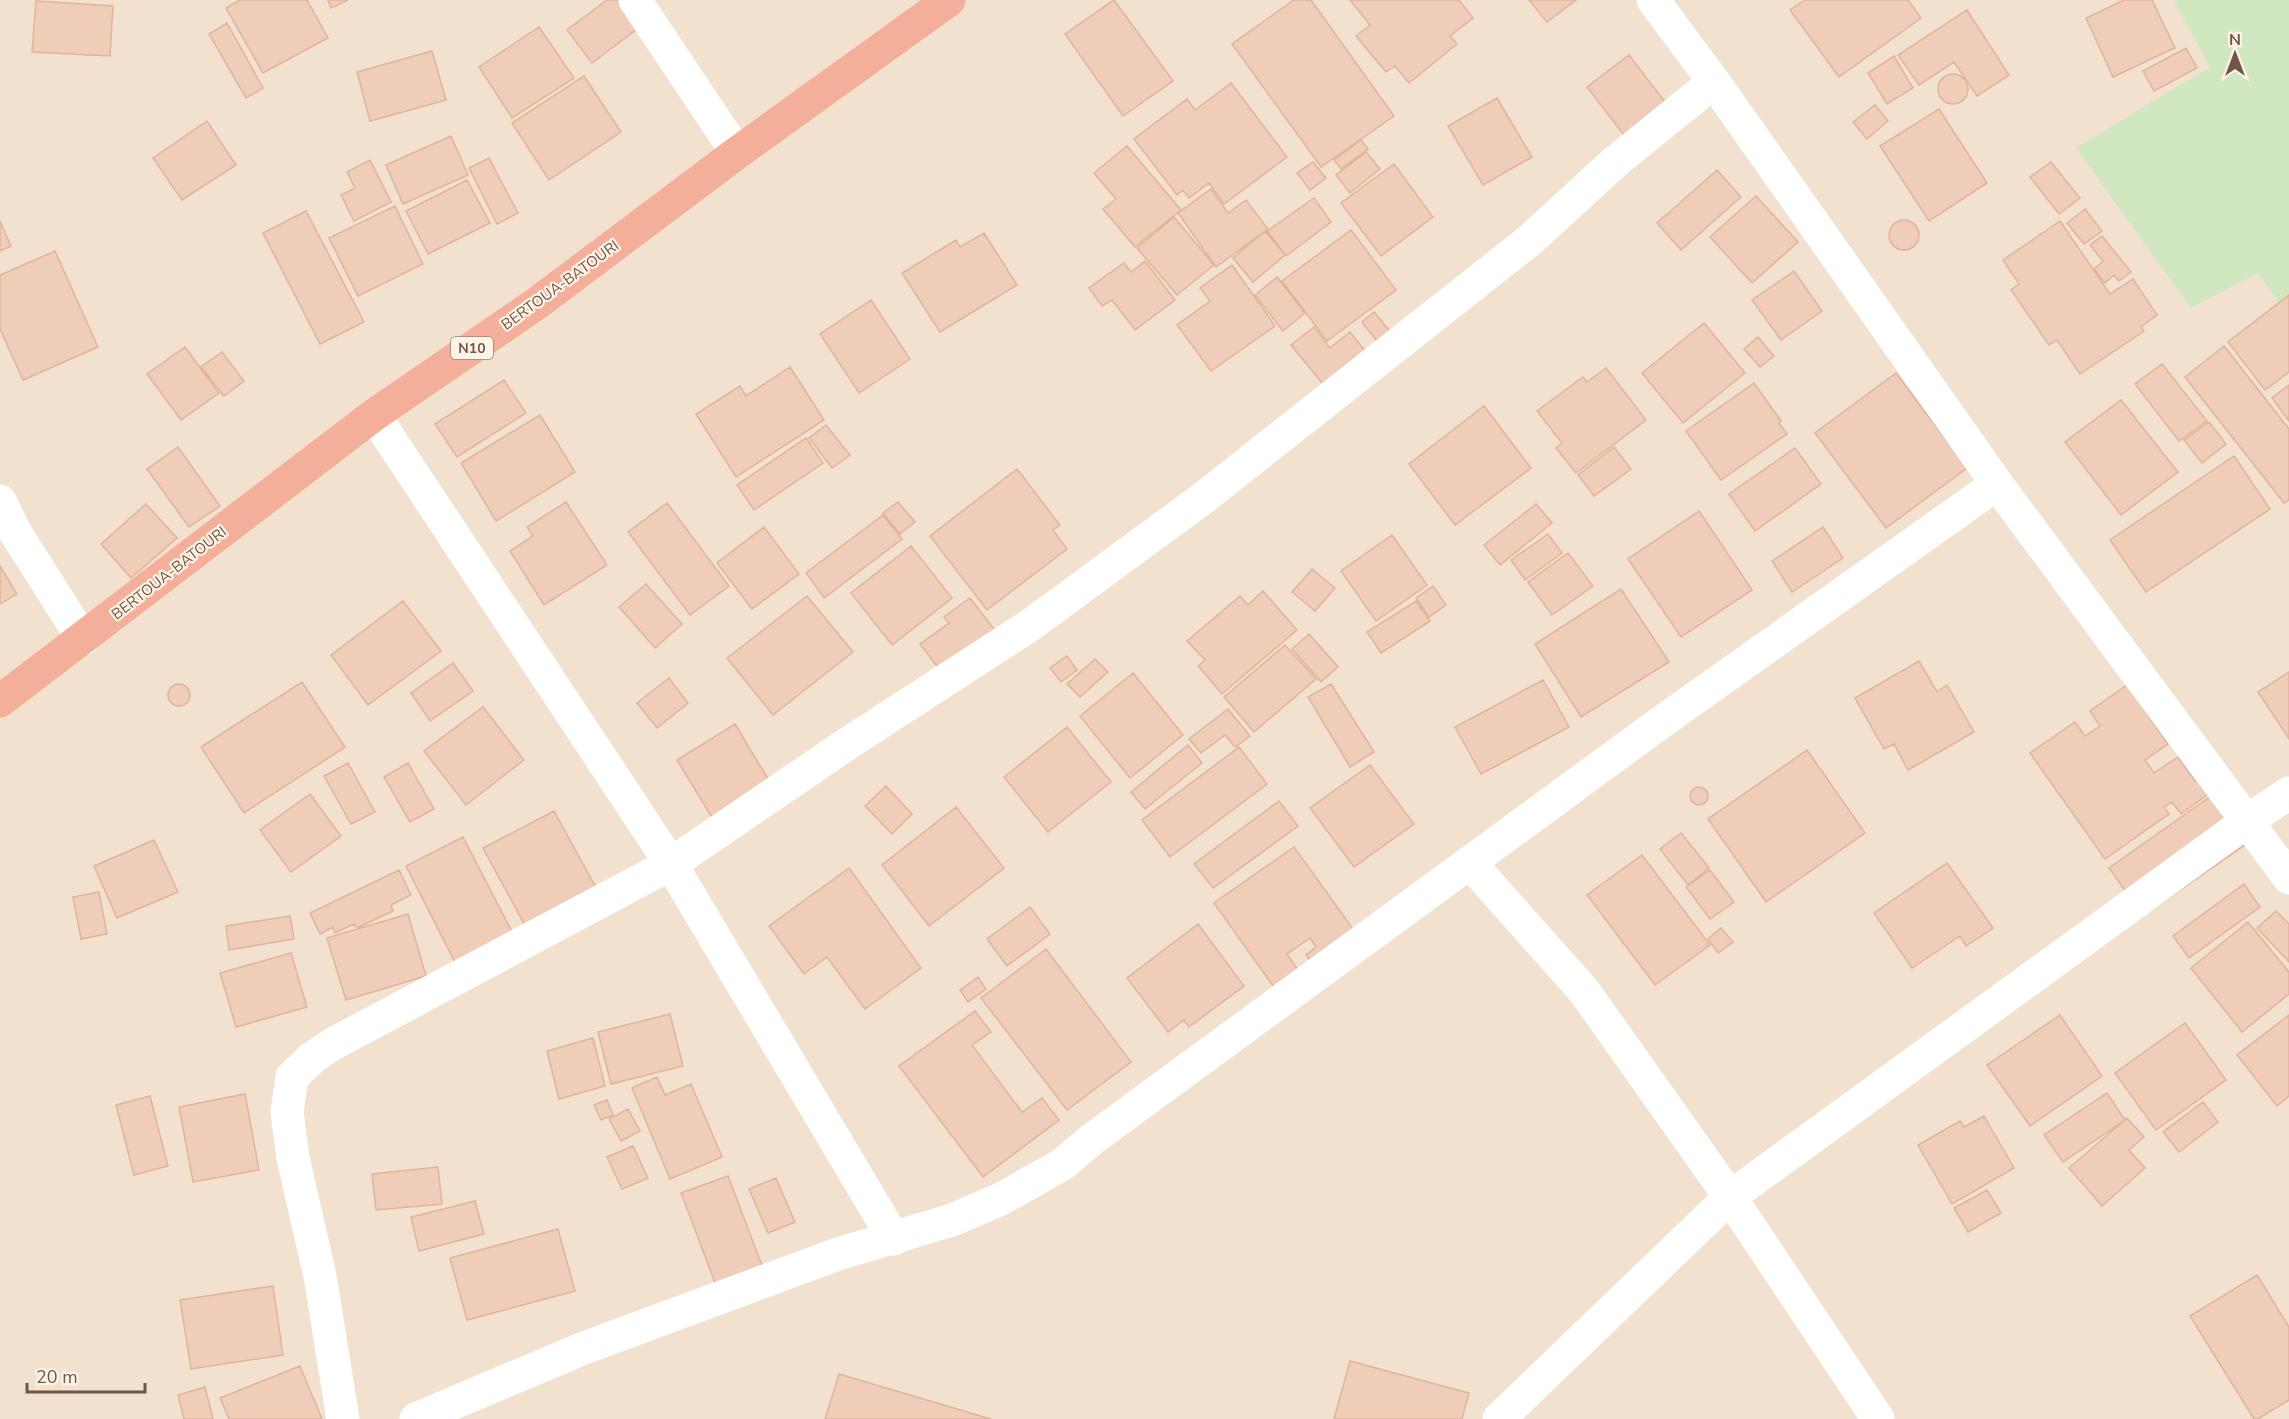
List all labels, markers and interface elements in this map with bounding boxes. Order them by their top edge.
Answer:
north arrow [2205,24,2265,84]
text: N [2229,29,2241,51]
street label: BERTOUA-BATOURI [497,236,623,334]
road number: N10 [451,337,493,359]
street label: BERTOUA-BATOURI [107,522,231,624]
scale bar [27,1356,146,1394]
text: 20 m [36,1365,78,1389]

